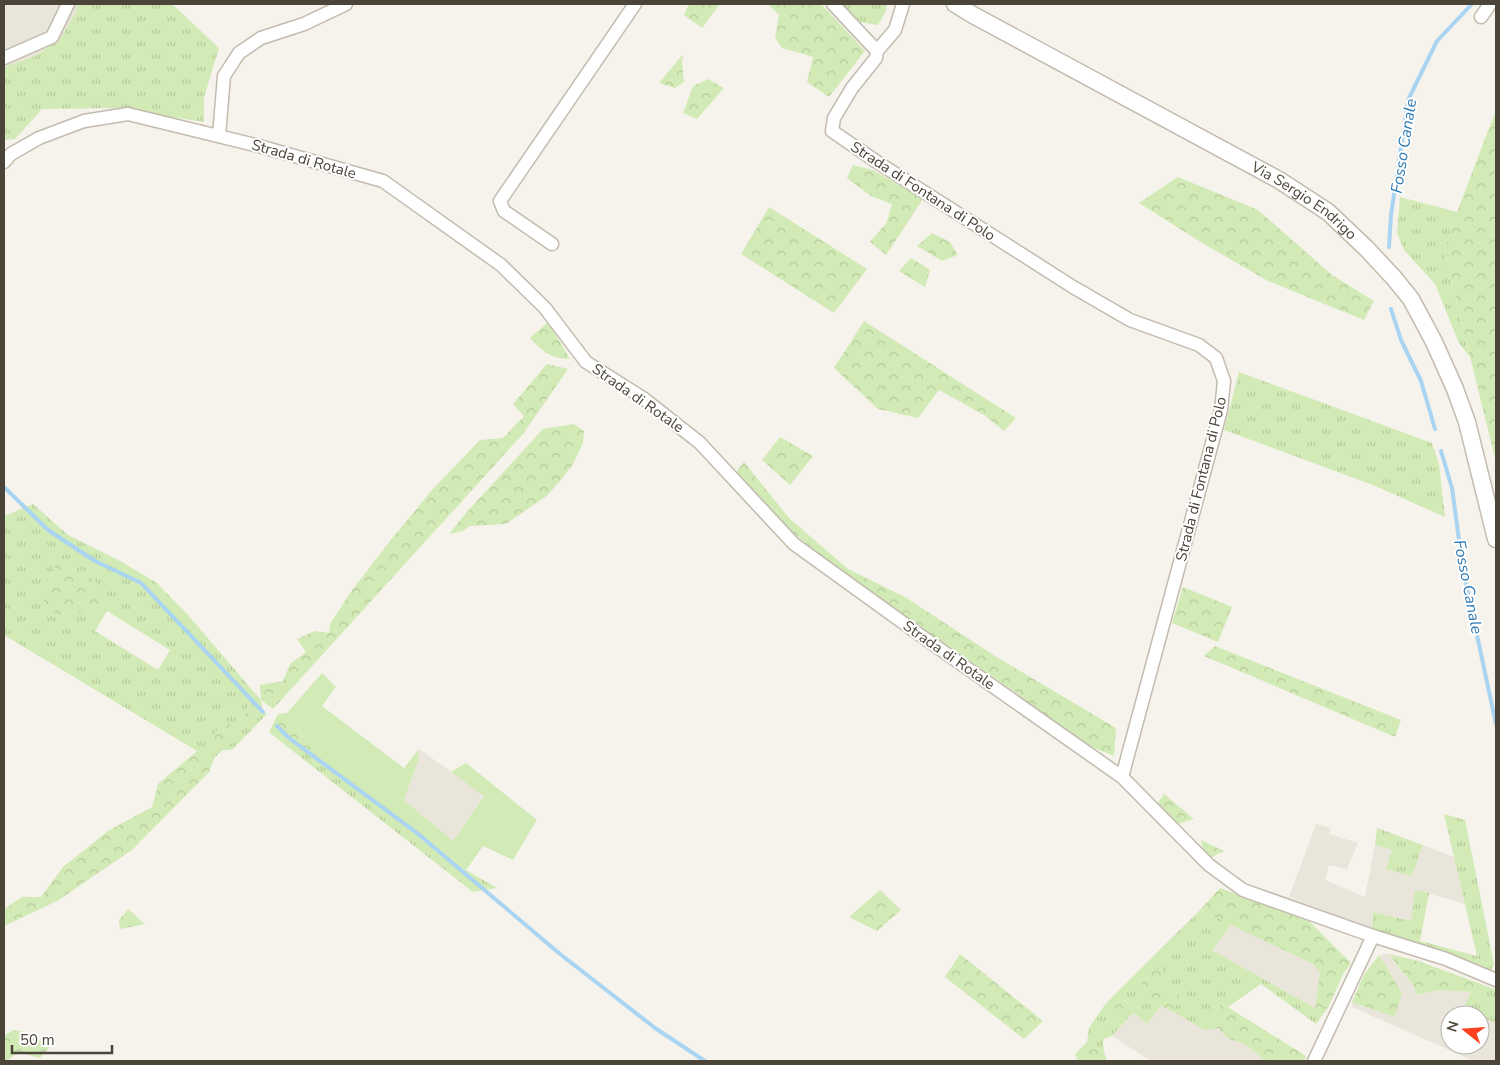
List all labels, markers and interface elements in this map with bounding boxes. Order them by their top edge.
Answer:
water label: Fosso Canale [1386,97,1422,195]
street label: Strada di Rotale [249,135,359,184]
street label: Strada di Fontana di Polo [847,137,999,245]
street label: Via Sergio Endrigo [1247,156,1361,244]
street label: Strada di Rotale [588,359,688,437]
street label: Strada di Fontana di Polo [1171,395,1231,563]
water label: Fosso Canale [1448,538,1488,636]
street label: Strada di Rotale [899,616,999,694]
north arrow [1440,1005,1490,1055]
text: N [1442,1019,1464,1034]
scale bar [12,1022,112,1054]
text: 50 m [20,1030,55,1050]

